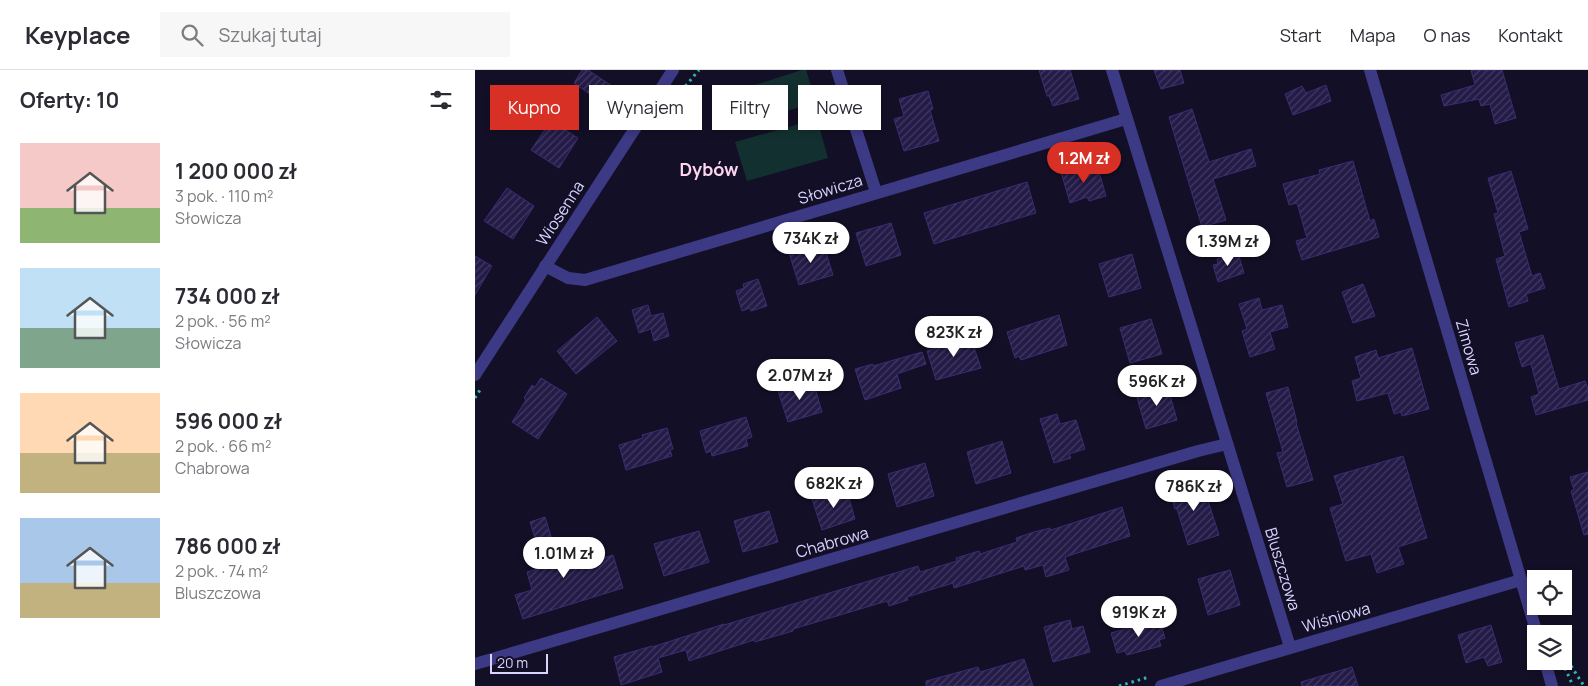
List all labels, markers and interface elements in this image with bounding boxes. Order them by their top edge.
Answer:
search box [160,12,510,57]
text: Keyplace [25,18,130,51]
icon: search [178,21,206,49]
text: Szukaj tutaj [218,22,322,48]
text: Start [1280,23,1322,47]
text: Mapa [1350,23,1396,47]
text: O nas [1424,23,1470,47]
text: Kontakt [1498,23,1563,47]
chip: Kupno [490,85,579,130]
chip: Wynajem [589,85,702,130]
chip: Filtry [712,85,788,130]
chip: Nowe [798,85,881,130]
text: Oferty: 10 [20,86,119,114]
icon: filters [427,86,455,114]
pin: 1.2M zł [1038,142,1130,184]
text: 1.2M zł [1058,147,1110,169]
text: 1 200 000 zł [175,157,297,185]
district label: Dybów [680,157,739,181]
icon: home [60,163,120,223]
street label: Słowicza [795,169,865,209]
street label: Wiosenna [531,176,589,250]
text: 3 pok. · 110 m² [175,185,273,207]
text: Słowicza [175,207,241,229]
pin: 734K zł [765,222,857,264]
pin: 1.39M zł [1176,224,1280,267]
text: 734K zł [783,227,839,249]
text: 1.39M zł [1197,230,1259,252]
text: 734 000 zł [175,282,280,310]
icon: home [60,288,120,348]
text: 2 pok. · 56 m² [175,310,271,332]
pin: 823K zł [908,316,1000,358]
street label: Zimowa [1451,317,1487,377]
text: 823K zł [926,321,982,343]
text: Słowicza [175,332,241,354]
pin: 2.07M zł [748,358,852,401]
text: 2.07M zł [768,364,832,386]
pin: 596K zł [1111,364,1203,407]
text: 596K zł [1129,370,1185,392]
text: 596 000 zł [175,407,282,435]
icon: home [60,413,120,473]
text: 2 pok. · 66 m² [175,435,271,457]
text: Chabrowa [175,457,250,479]
pin: 682K zł [788,466,880,509]
pin: 786K zł [1148,470,1240,512]
text: 682K zł [806,472,862,494]
text: 786K zł [1166,475,1222,497]
street label: Chabrowa [793,521,871,563]
street label: Bluszczowa [1260,525,1306,613]
text: 786 000 zł [175,532,281,560]
pin: 1.01M zł [512,536,616,579]
icon: home [60,538,120,598]
text: 1.01M zł [534,542,594,564]
text: 2 pok. · 74 m² [175,560,268,582]
map controls [1527,570,1572,670]
button: locate [1527,570,1572,615]
text: Bluszczowa [175,582,261,604]
pin: 919K zł [1093,596,1185,638]
street label: Wiśniowa [1299,597,1373,637]
text: 919K zł [1112,601,1166,623]
button: layers [1527,625,1572,670]
scale bar [490,651,547,674]
text: 20 m [497,653,528,672]

